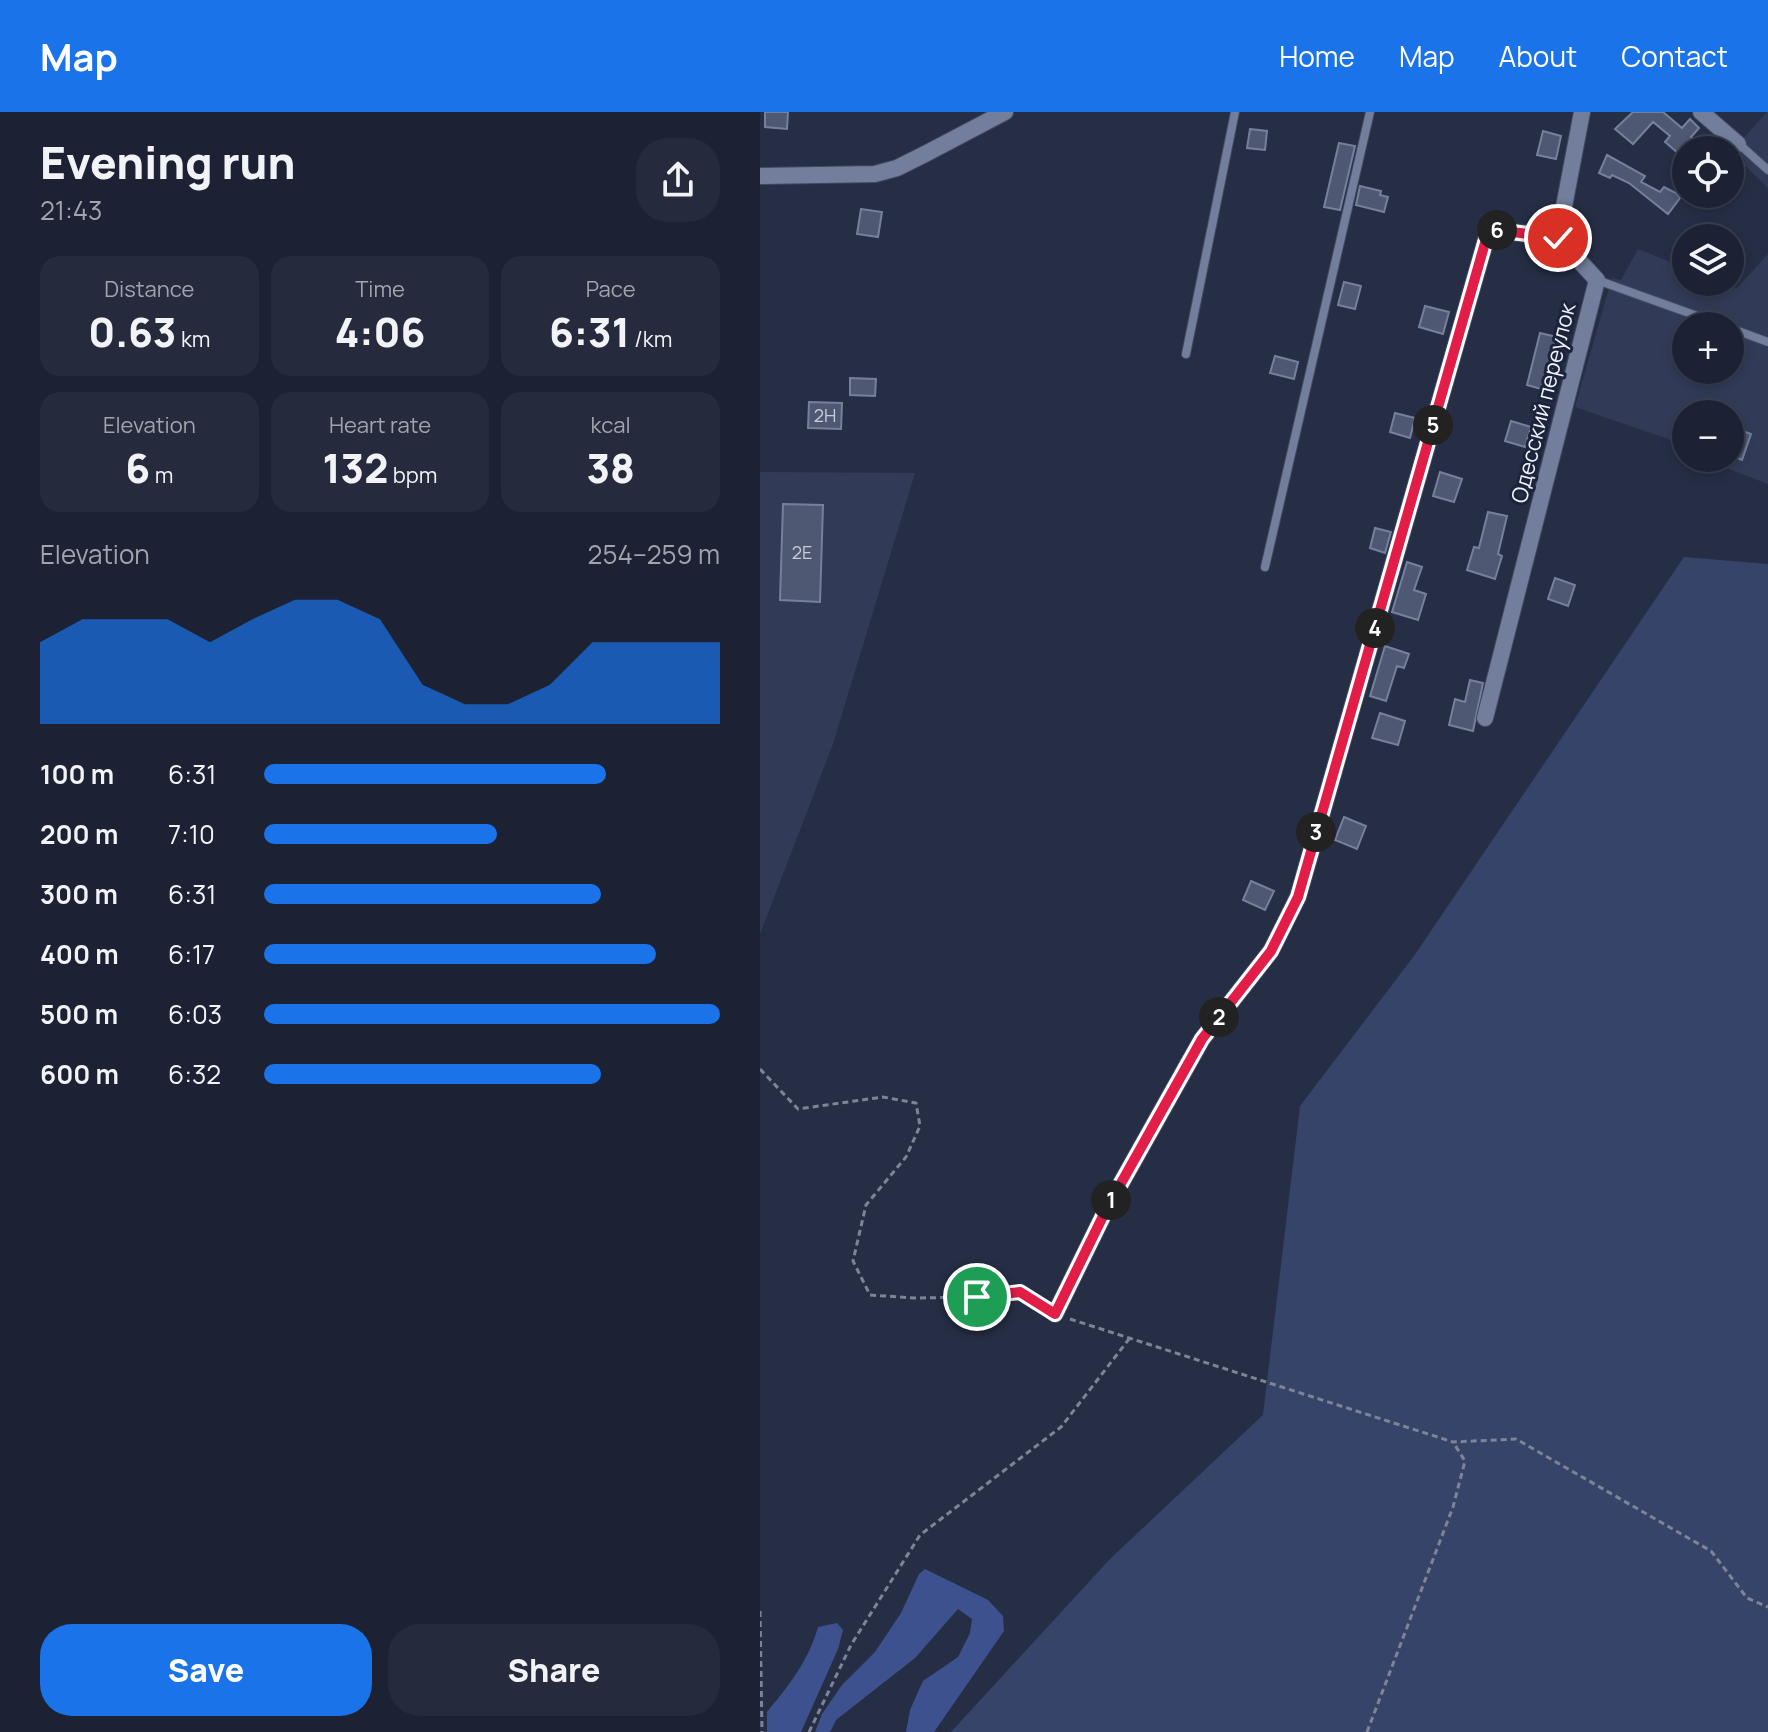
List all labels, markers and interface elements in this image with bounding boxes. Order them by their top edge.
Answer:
text: Map [40,30,118,82]
text: Home [1279,37,1355,75]
text: Map [1399,37,1455,75]
text: About [1499,37,1577,75]
text: Contact [1621,37,1728,75]
text: Evening run [40,132,296,192]
map controls [1672,136,1744,472]
button: locate [1672,136,1744,208]
button: share [636,138,720,222]
text: 21:43 [40,192,102,228]
pin [1524,204,1592,272]
pin: 6 [1477,210,1517,250]
text: 6 [1490,215,1504,245]
icon: check [1536,216,1580,260]
button: layers [1672,224,1744,296]
text: Distance [104,274,194,304]
text: Time [355,274,405,304]
text: Pace [586,274,636,304]
street label: Одесский переулок [1504,299,1583,506]
text: 0.63 [88,304,176,359]
text: 4:06 [335,304,425,359]
text: 6:31 [549,304,630,359]
button: + [1672,312,1744,384]
text: km [176,324,210,354]
text: /km [630,324,672,354]
button: − [1672,400,1744,472]
house number: 2Н [814,403,836,427]
pin: 5 [1413,405,1453,445]
text: Elevation [103,410,196,440]
text: Heart rate [329,410,431,440]
text: kcal [591,410,631,440]
text: 5 [1427,410,1439,440]
text: 6 [125,440,150,495]
text: 132 [322,440,388,495]
text: 38 [586,440,635,495]
text: m [150,460,173,490]
text: bpm [388,460,438,490]
text: Elevation [40,536,150,572]
text: 254–259 m [588,536,720,572]
house number: 2Е [792,540,812,564]
pin: 4 [1355,608,1395,648]
text: 4 [1368,613,1382,643]
text: 100 m [40,756,114,792]
text: 6:31 [168,756,216,792]
pin: 3 [1296,812,1336,852]
text: 200 m [40,816,118,852]
text: 7:10 [168,816,215,852]
text: 3 [1310,817,1322,847]
text: 300 m [40,876,118,912]
text: 6:31 [168,876,216,912]
text: 400 m [40,936,119,972]
text: 6:17 [168,936,215,972]
text: 500 m [40,996,118,1032]
text: 6:03 [168,996,222,1032]
pin: 2 [1199,997,1239,1037]
text: 2 [1212,1002,1226,1032]
text: 600 m [40,1056,119,1092]
text: 6:32 [168,1056,221,1092]
pin: 1 [1091,1180,1131,1220]
text: 1 [1106,1185,1116,1215]
pin [943,1263,1011,1331]
icon: arrive [955,1275,999,1319]
button: Save [40,1624,372,1716]
button: Share [388,1624,720,1716]

